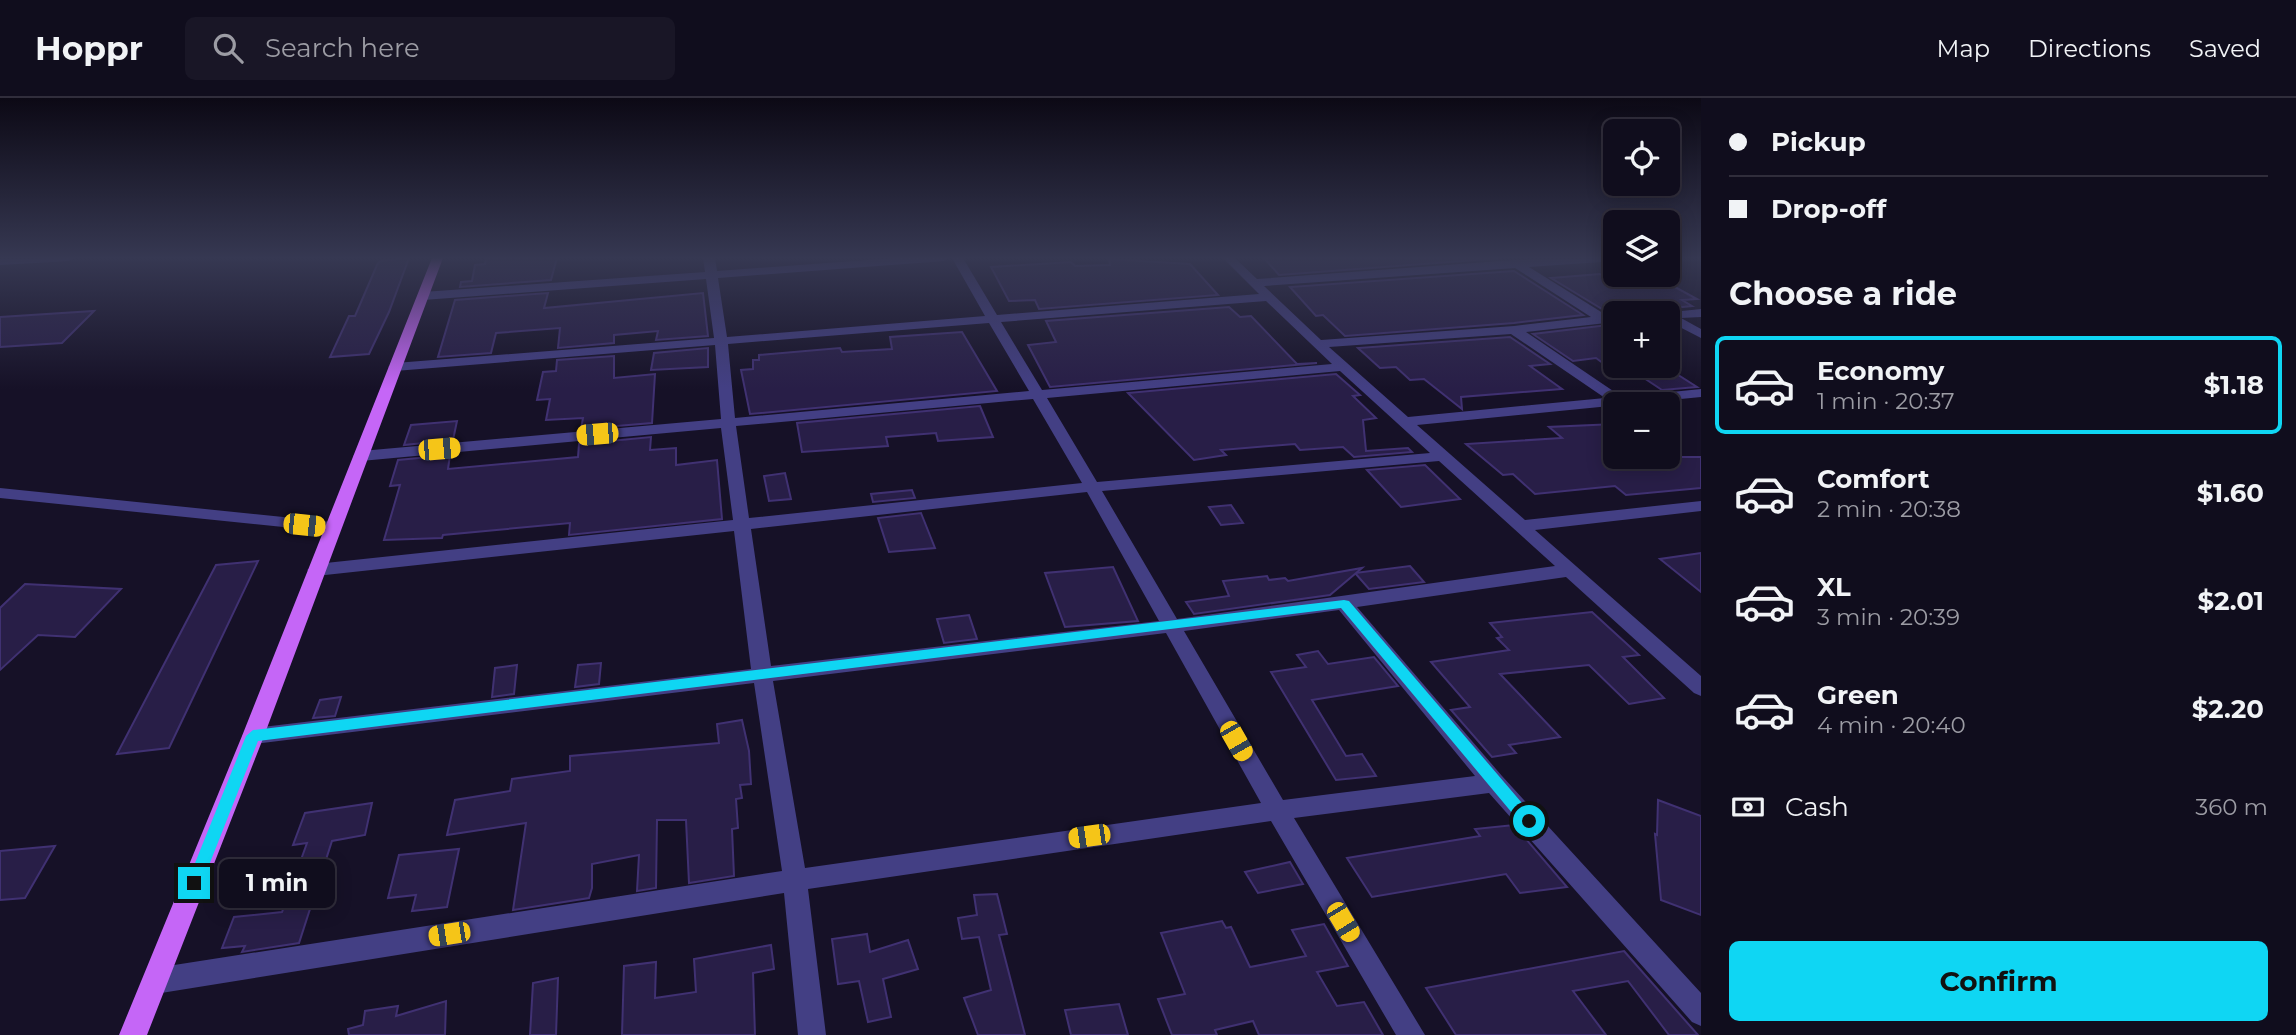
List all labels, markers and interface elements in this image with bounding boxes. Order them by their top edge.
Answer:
search box [185,17,675,80]
text: Hoppr [35,28,143,68]
icon: search [209,29,247,67]
text: Search here [265,32,420,64]
text: Map [1937,34,1990,63]
text: Directions [2028,34,2151,63]
text: Saved [2189,34,2261,63]
map controls [1603,119,1680,469]
button: locate [1603,119,1680,196]
text: Pickup [1771,126,1866,158]
text: Drop-off [1771,193,1886,225]
button: layers [1603,210,1680,287]
text: Choose a ride [1729,274,1957,313]
button: + [1603,301,1680,378]
icon: car [1733,354,1796,417]
text: Economy [1817,355,1944,387]
text: $1.18 [2204,369,2264,401]
text: 1 min · 20:37 [1817,387,1955,415]
button: − [1603,392,1680,469]
car [576,422,619,446]
car [418,437,461,461]
icon: car [1733,462,1796,525]
text: Comfort [1817,463,1929,495]
text: $1.60 [2197,477,2264,509]
text: 2 min · 20:38 [1817,495,1961,523]
car [283,512,326,538]
icon: car [1733,570,1796,633]
text: XL [1817,571,1851,603]
text: $2.01 [2198,585,2264,617]
text: 3 min · 20:39 [1817,603,1960,631]
icon: car [1733,678,1796,741]
text: Green [1817,679,1899,711]
text: $2.20 [2192,693,2264,725]
text: 4 min · 20:40 [1817,711,1966,739]
car [1217,718,1256,764]
icon: cash [1729,788,1767,826]
text: Cash [1785,791,1849,823]
text: 360 m [2195,793,2268,821]
route start [1513,805,1545,837]
car [1067,823,1112,849]
callout: 1 min [218,858,334,908]
route end [178,867,210,899]
text: 1 min [246,869,308,897]
car [1324,899,1363,945]
car [427,920,472,948]
button: Confirm [1729,941,2268,1021]

